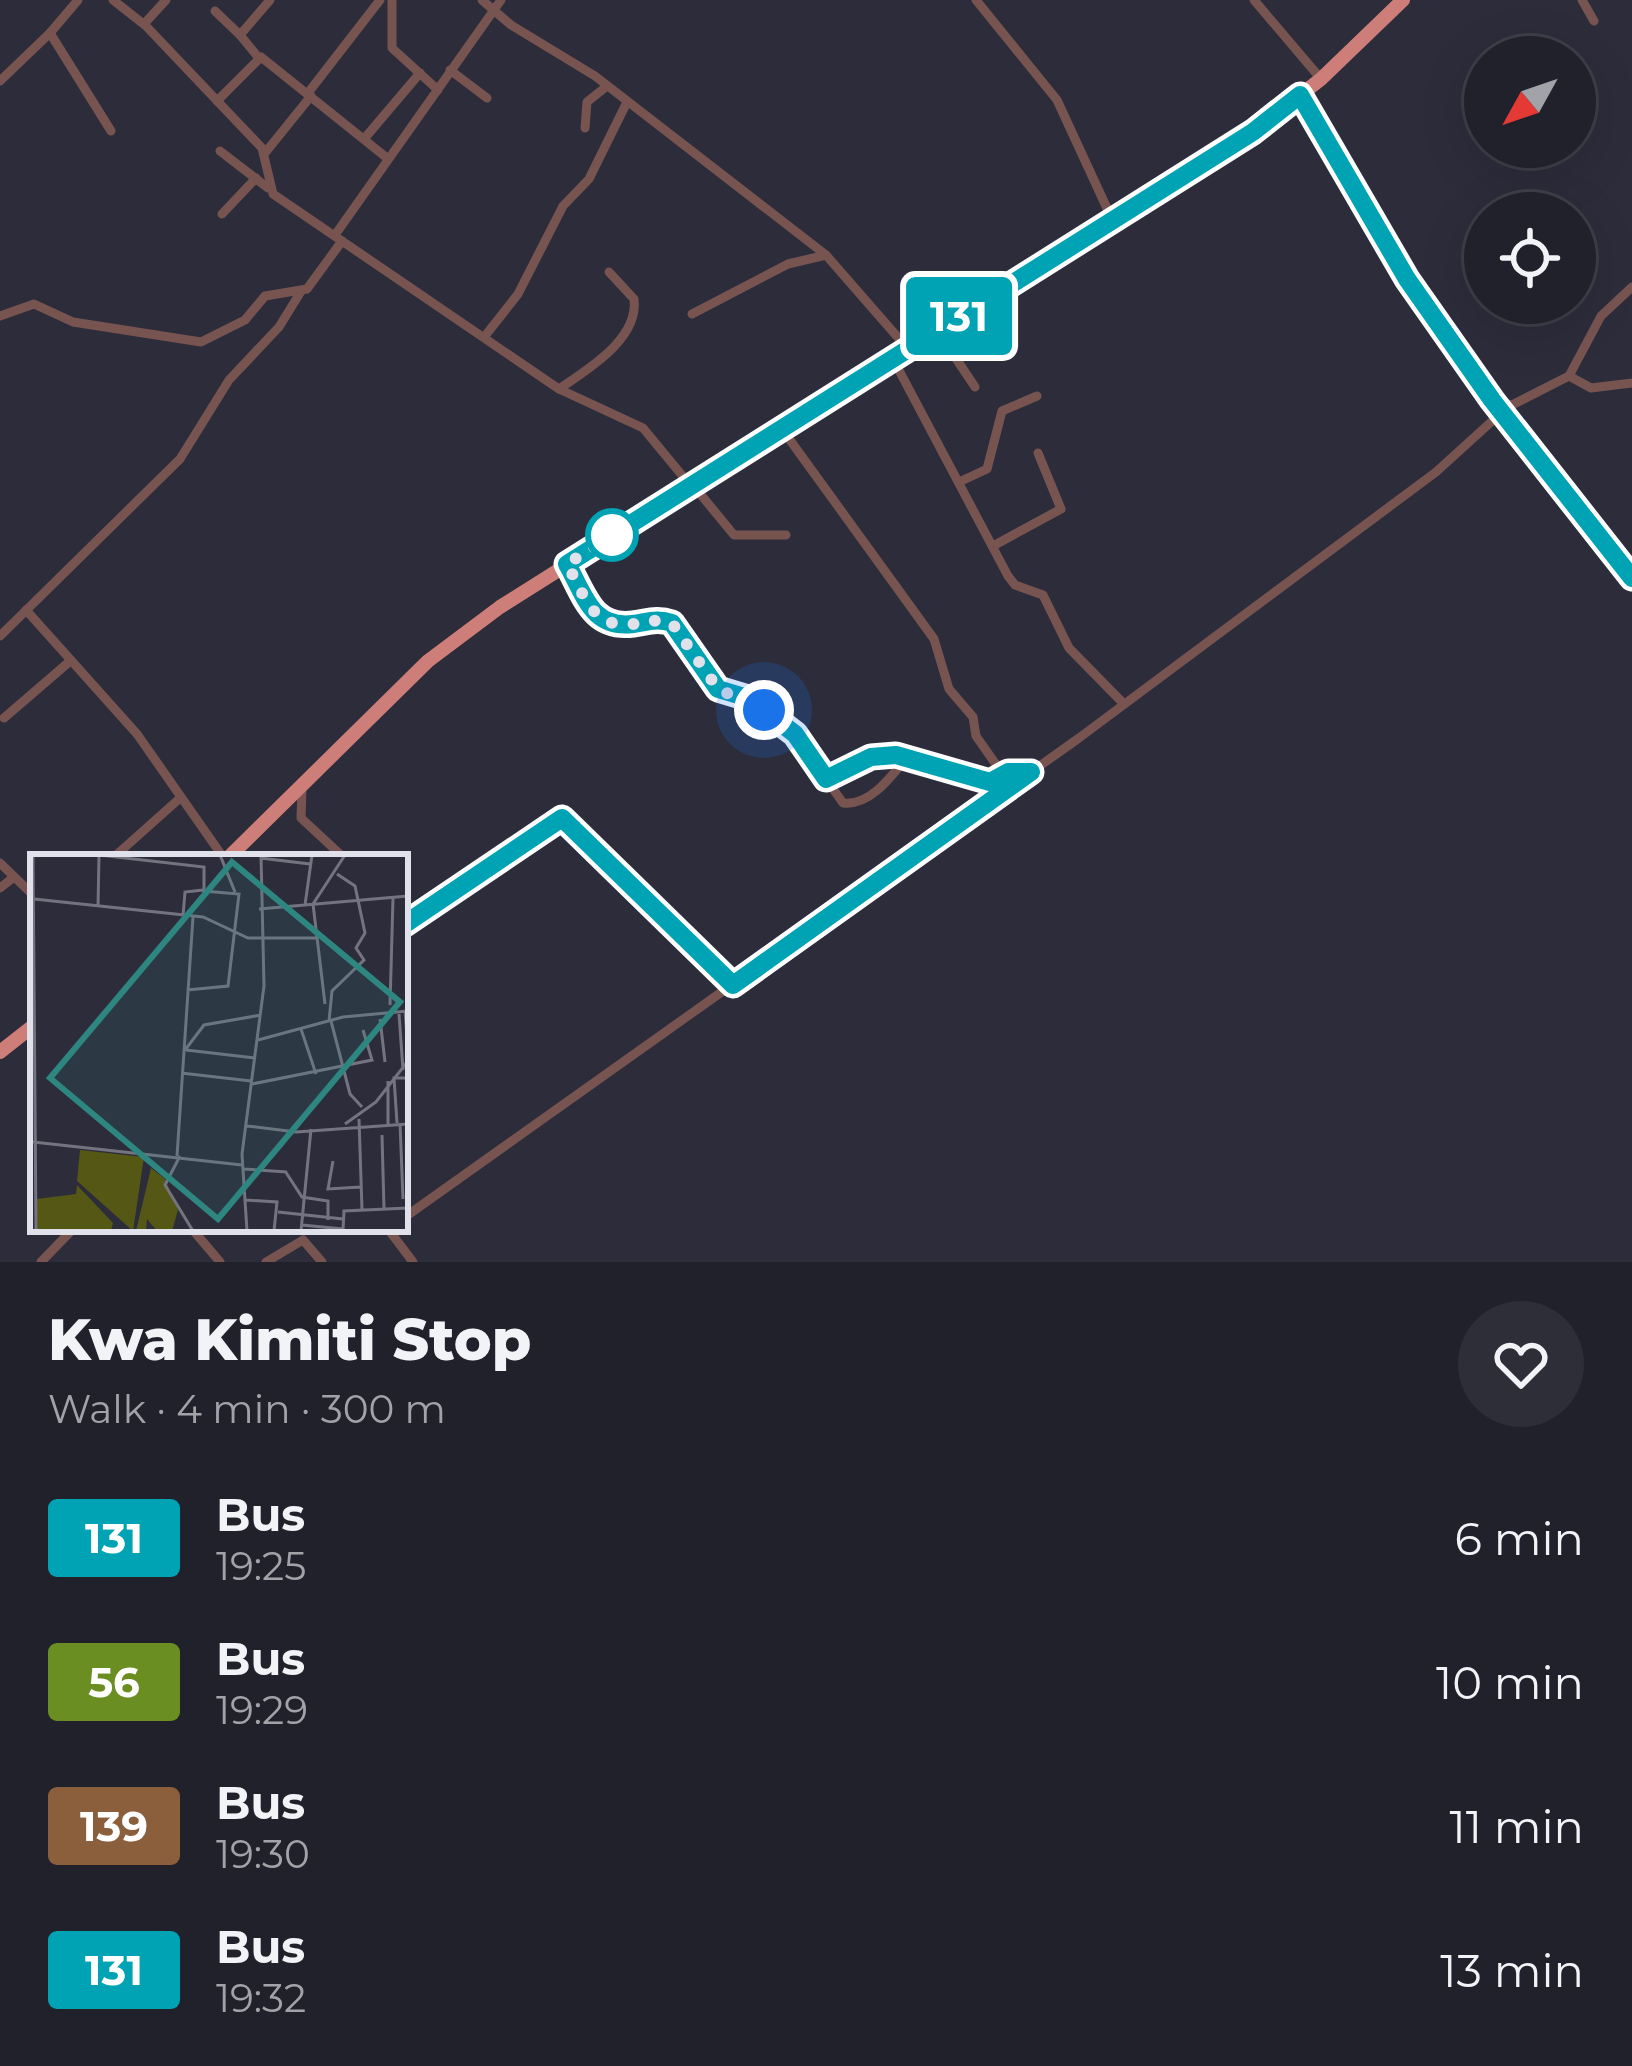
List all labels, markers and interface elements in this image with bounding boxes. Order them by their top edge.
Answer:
north arrow [1464,36,1596,168]
map controls [1464,36,1596,324]
button: locate [1464,192,1596,324]
line badge: 131 [890,277,1028,355]
text: 131 [930,290,988,342]
unlabelled marker [587,510,637,560]
your location [734,680,794,740]
inset map [30,854,408,1232]
button: heart [1458,1301,1584,1427]
text: Kwa Kimiti Stop [48,1305,531,1374]
text: Walk · 4 min · 300 m [48,1385,446,1433]
text: Bus [216,1487,305,1542]
text: 6 min [1455,1511,1584,1566]
text: 131 [85,1512,143,1564]
text: 19:25 [216,1542,306,1590]
text: Bus [216,1631,305,1686]
text: 10 min [1436,1655,1584,1710]
text: 56 [88,1656,140,1708]
text: 19:29 [216,1686,308,1734]
text: Bus [216,1775,305,1830]
text: 11 min [1449,1799,1584,1854]
text: 139 [80,1800,148,1852]
text: 19:30 [216,1830,310,1878]
text: Bus [216,1919,305,1974]
text: 13 min [1440,1943,1584,1998]
text: 131 [85,1944,143,1996]
text: 19:32 [216,1974,306,2022]

